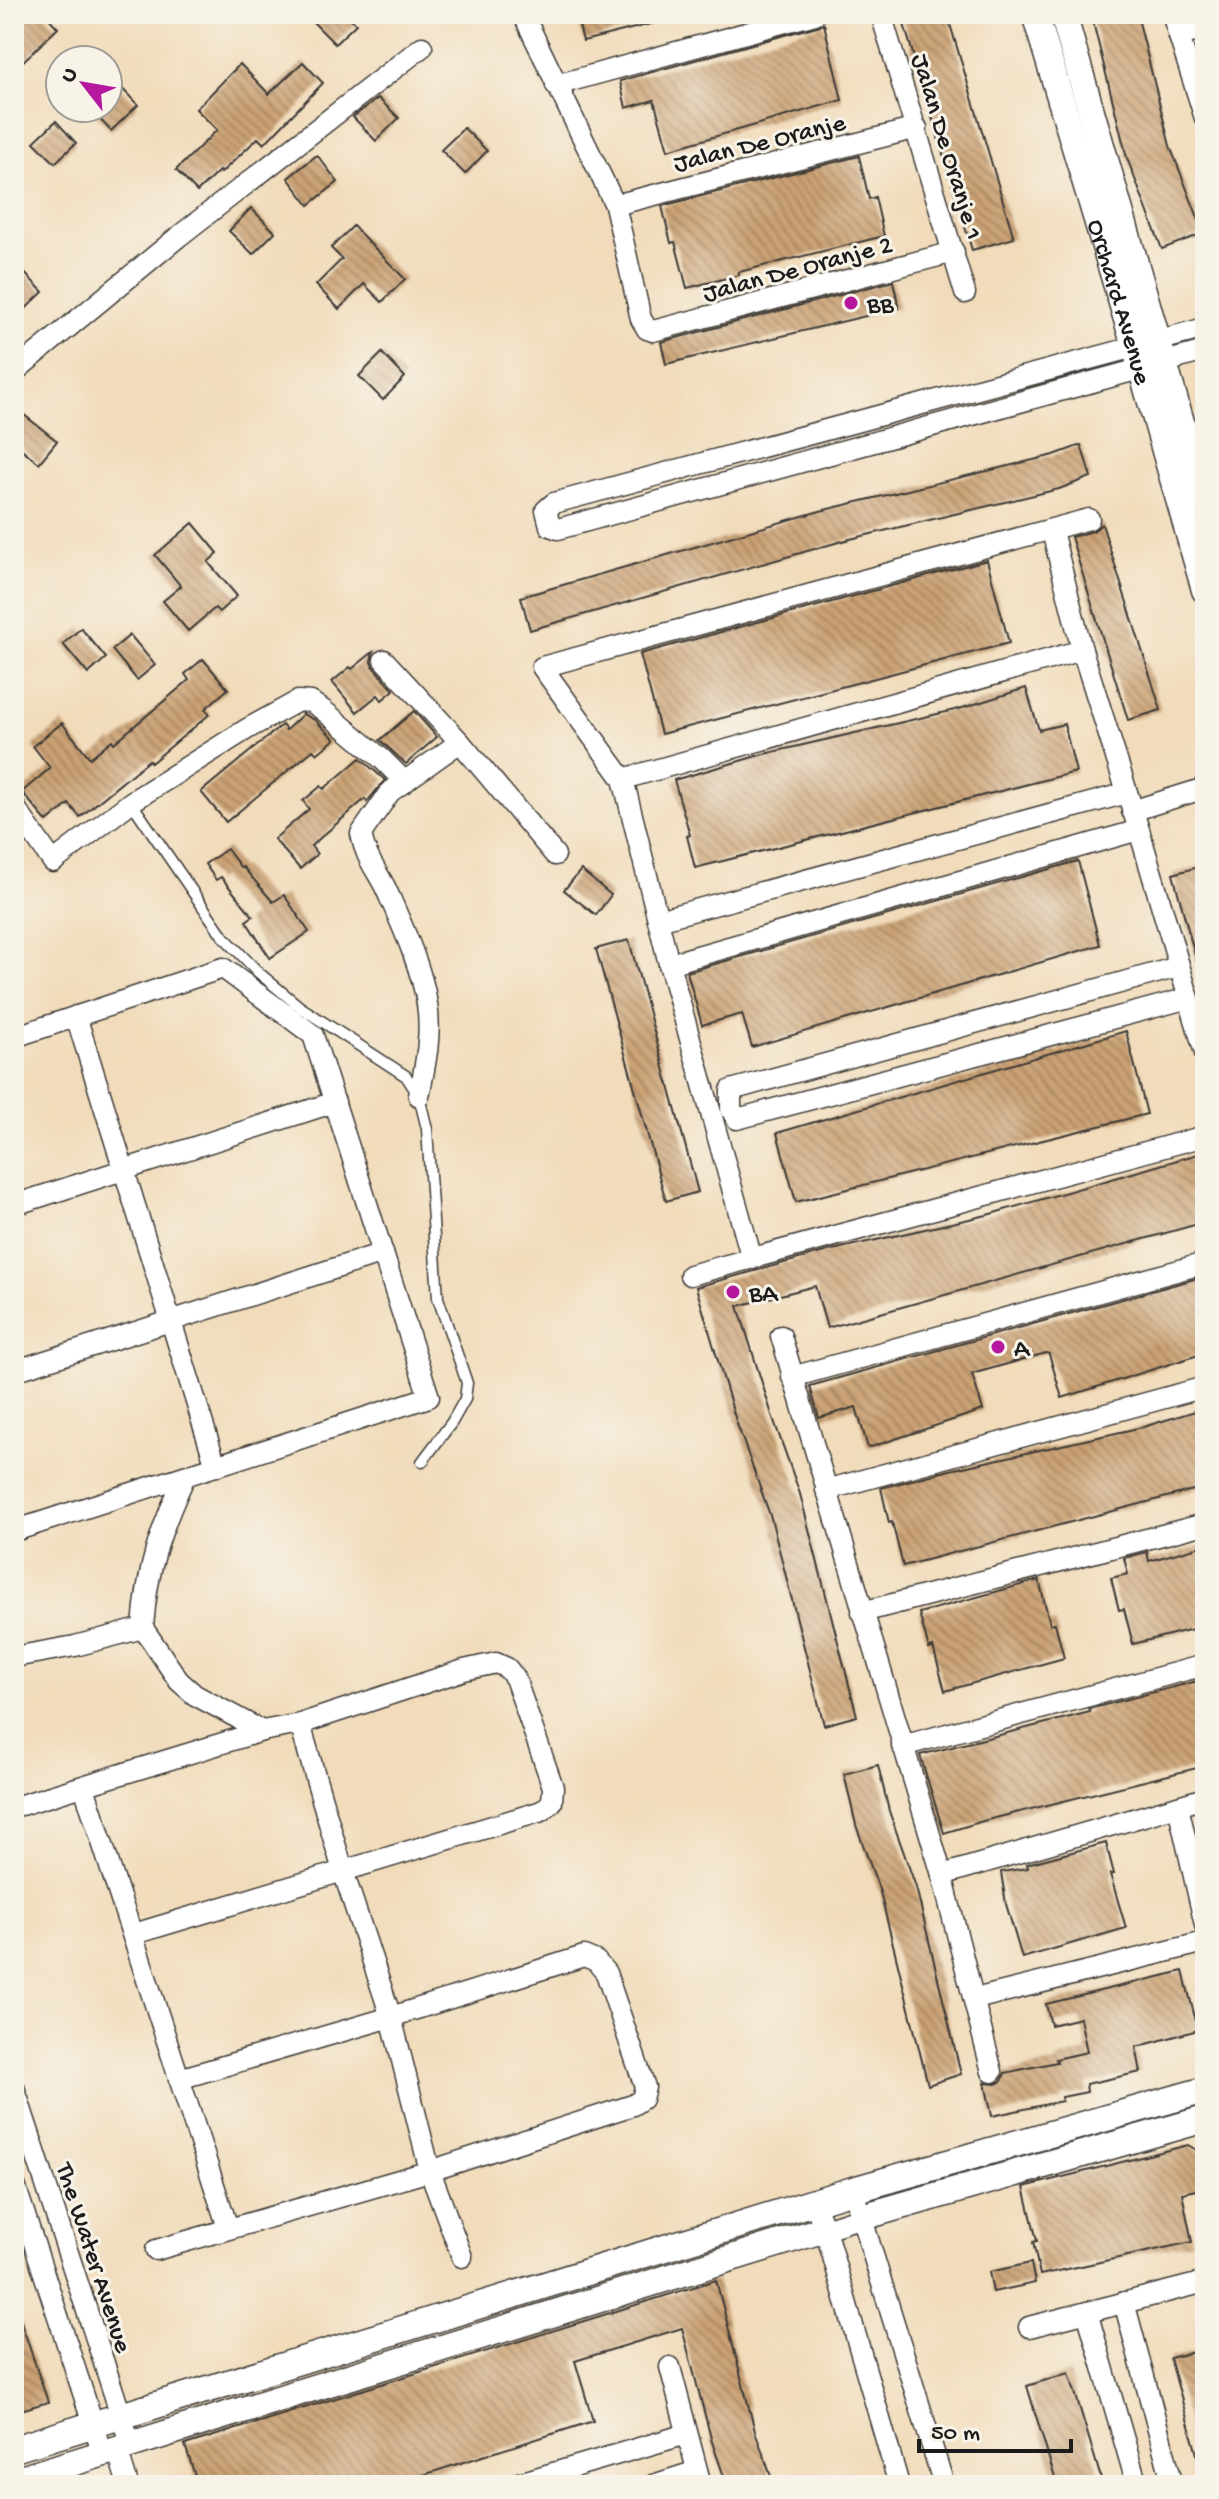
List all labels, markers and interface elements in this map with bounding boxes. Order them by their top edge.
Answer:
north arrow [44,44,124,124]
street label: Jalan De Oranje 1 [902,51,988,244]
text: U [56,63,85,88]
street label: Jalan De Oranje [671,109,850,182]
street label: Orchard Avenue [1078,216,1156,389]
street label: Jalan De Oranje 2 [700,231,897,312]
place label: BB [866,292,894,323]
marker: BB [842,294,860,312]
place label: BA [748,1281,779,1312]
marker: BA [724,1283,742,1301]
place label: A [1014,1336,1031,1367]
marker: A [989,1338,1007,1356]
street label: The Water Avenue [46,2158,137,2358]
scale bar [919,2403,1071,2453]
text: 50 m [931,2420,980,2449]

